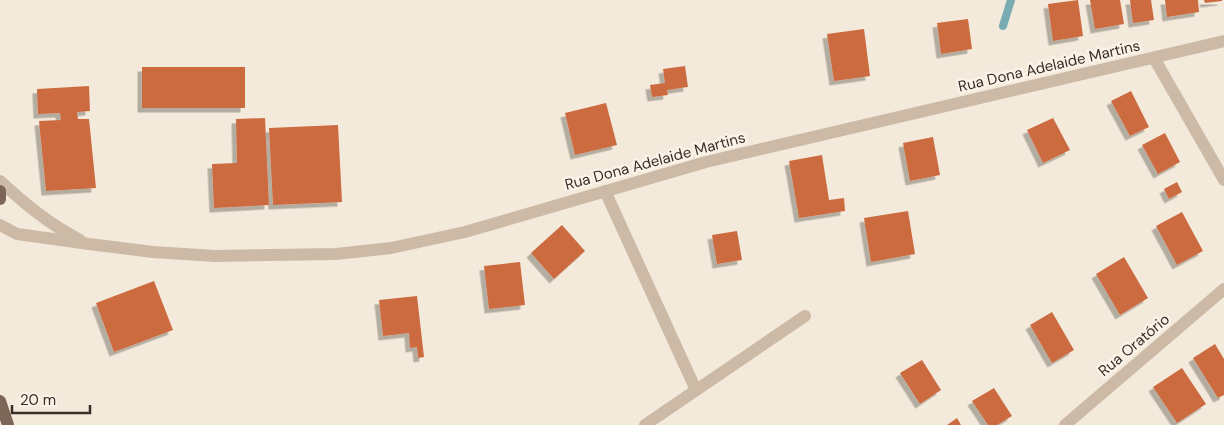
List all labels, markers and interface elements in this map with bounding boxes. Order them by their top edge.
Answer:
street label: Rua Dona Adelaide Martins [956,35,1142,97]
street label: Rua Dona Adelaide Martins [563,127,747,195]
street label: Rua Oratório [1094,309,1174,381]
scale bar [12,382,90,414]
text: 20 m [20,390,56,410]

